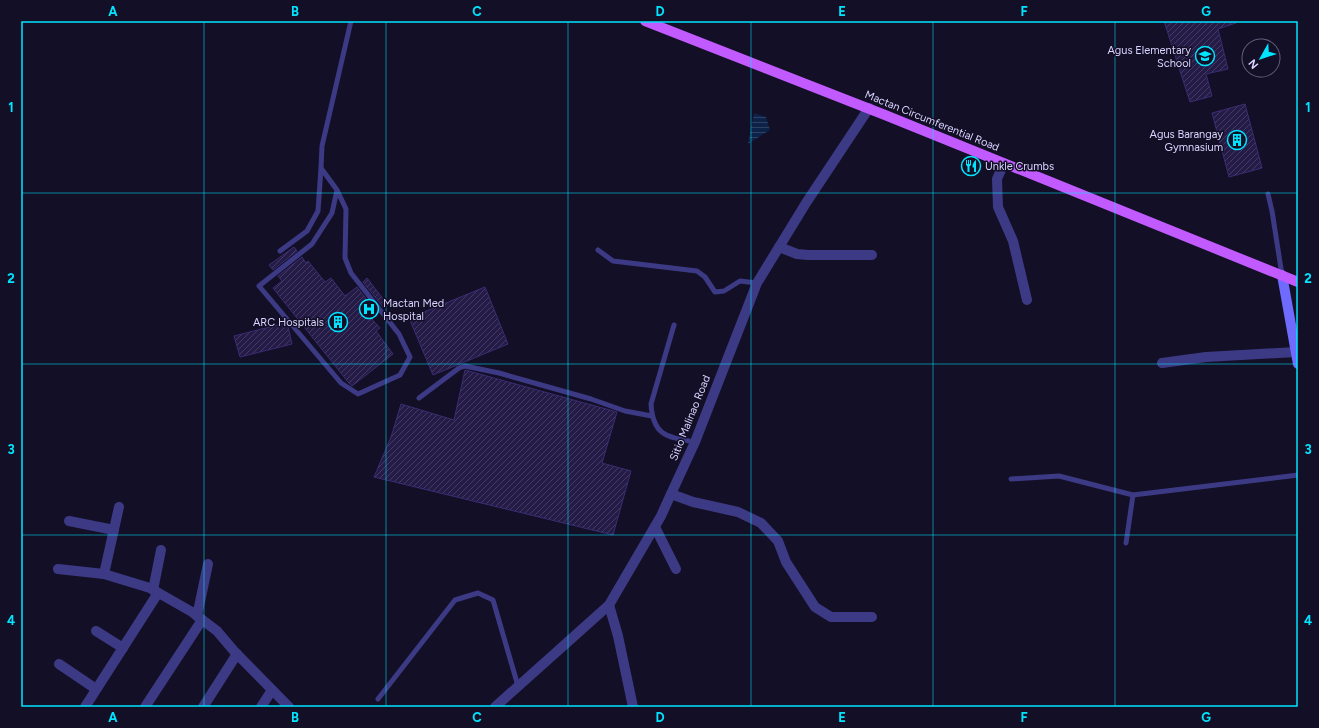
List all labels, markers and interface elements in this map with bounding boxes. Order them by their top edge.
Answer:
text: A [108,4,118,19]
text: B [291,4,299,19]
text: C [472,4,482,19]
text: D [655,4,665,19]
text: E [838,4,846,19]
text: F [1020,4,1028,19]
text: G [1201,4,1211,19]
north arrow [1241,38,1281,78]
place label: Agus Elementary School [1108,44,1191,70]
school or university icon: Agus Elementary School [1194,45,1216,67]
text: N [1246,57,1261,71]
street label: Mactan Circumferential Road [863,88,1001,154]
text: 1 [8,100,14,115]
text: 1 [1305,100,1311,115]
place label: Agus Barangay Gymnasium [1150,128,1223,154]
building icon: Agus Barangay Gymnasium [1226,129,1248,151]
restaurant icon: Unkle Crumbs [960,155,982,177]
place label: Unkle Crumbs [985,160,1054,173]
text: 2 [7,271,15,286]
text: 2 [1304,271,1312,286]
place label: Mactan Med Hospital [383,297,444,323]
hospital icon: Mactan Med Hospital [358,298,380,320]
building icon: ARC Hospitals [327,311,349,333]
place label: ARC Hospitals [253,316,324,329]
street label: Sitio Malinao Road [667,373,713,463]
text: 3 [7,442,15,457]
text: 3 [1304,442,1312,457]
text: 4 [7,613,15,628]
text: 4 [1304,613,1312,628]
text: A [108,710,118,725]
text: B [291,710,299,725]
text: C [472,710,482,725]
text: D [655,710,665,725]
text: E [838,710,846,725]
text: F [1020,710,1028,725]
text: G [1201,710,1211,725]

